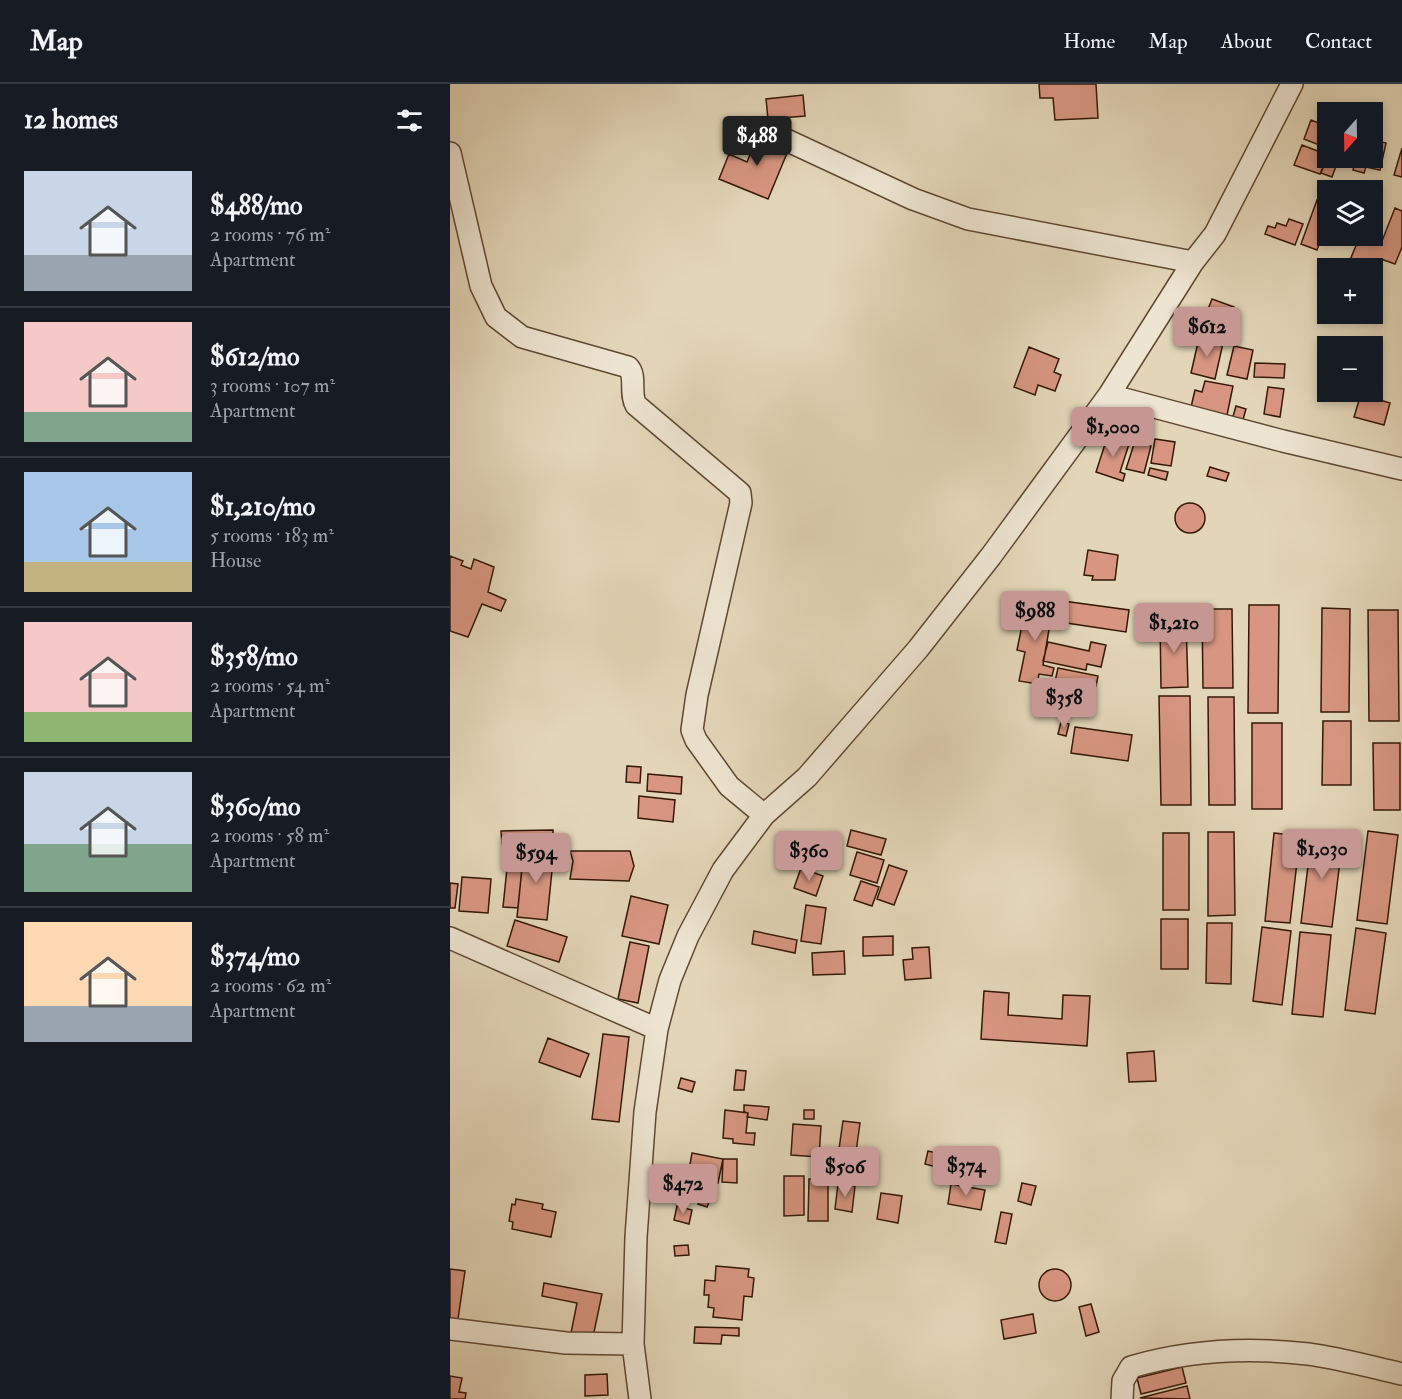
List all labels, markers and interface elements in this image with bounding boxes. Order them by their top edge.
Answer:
text: Map [30,24,83,59]
text: Home [1063,28,1115,55]
text: Map [1148,28,1188,55]
text: About [1221,28,1272,55]
text: Contact [1305,28,1372,55]
north arrow [1317,102,1383,168]
map controls [1317,102,1383,402]
text: 12 homes [24,104,118,136]
icon: filters [393,104,426,137]
pin: $488 [721,116,793,167]
text: $488 [737,123,777,148]
button: layers [1317,180,1383,246]
text: $488/mo [210,190,303,222]
icon: home [72,195,144,267]
text: 2 rooms · 76 m² [210,222,330,247]
text: Apartment [210,247,295,272]
button: + [1317,258,1383,324]
pin: $612 [1171,307,1243,358]
text: $612 [1188,314,1226,339]
button: − [1317,336,1383,402]
text: $612/mo [210,341,300,373]
icon: home [72,346,144,418]
text: 3 rooms · 107 m² [210,373,335,398]
text: Apartment [210,398,295,423]
pin: $1,000 [1064,407,1162,458]
text: $1,000 [1086,414,1140,439]
text: $1,210/mo [210,491,315,523]
icon: home [72,496,144,568]
text: 5 rooms · 183 m² [210,523,334,548]
text: House [210,548,261,573]
pin: $988 [999,591,1071,642]
text: $988 [1015,598,1055,623]
pin: $1,210 [1125,603,1223,654]
text: $1,210 [1149,610,1199,635]
text: $358/mo [210,641,298,673]
icon: home [72,646,144,718]
text: 2 rooms · 54 m² [210,673,330,698]
pin: $358 [1028,678,1100,729]
text: $358 [1045,685,1083,710]
text: Apartment [210,698,295,723]
text: $360/mo [210,791,300,823]
icon: home [72,796,144,868]
text: 2 rooms · 58 m² [210,823,329,848]
pin: $1,030 [1273,829,1371,880]
pin: $360 [773,831,845,882]
pin: $594 [500,833,572,884]
text: $1,030 [1296,836,1348,861]
text: $360 [789,838,829,863]
text: $594 [515,840,557,865]
text: Apartment [210,848,295,873]
text: $374/mo [210,941,300,973]
icon: home [72,946,144,1018]
text: 2 rooms · 62 m² [210,973,331,998]
text: Apartment [210,998,295,1023]
pin: $374 [930,1146,1002,1197]
pin: $506 [809,1147,881,1198]
text: $374 [947,1153,985,1178]
text: $506 [825,1154,865,1179]
pin: $472 [647,1164,719,1215]
text: $472 [663,1171,703,1196]

